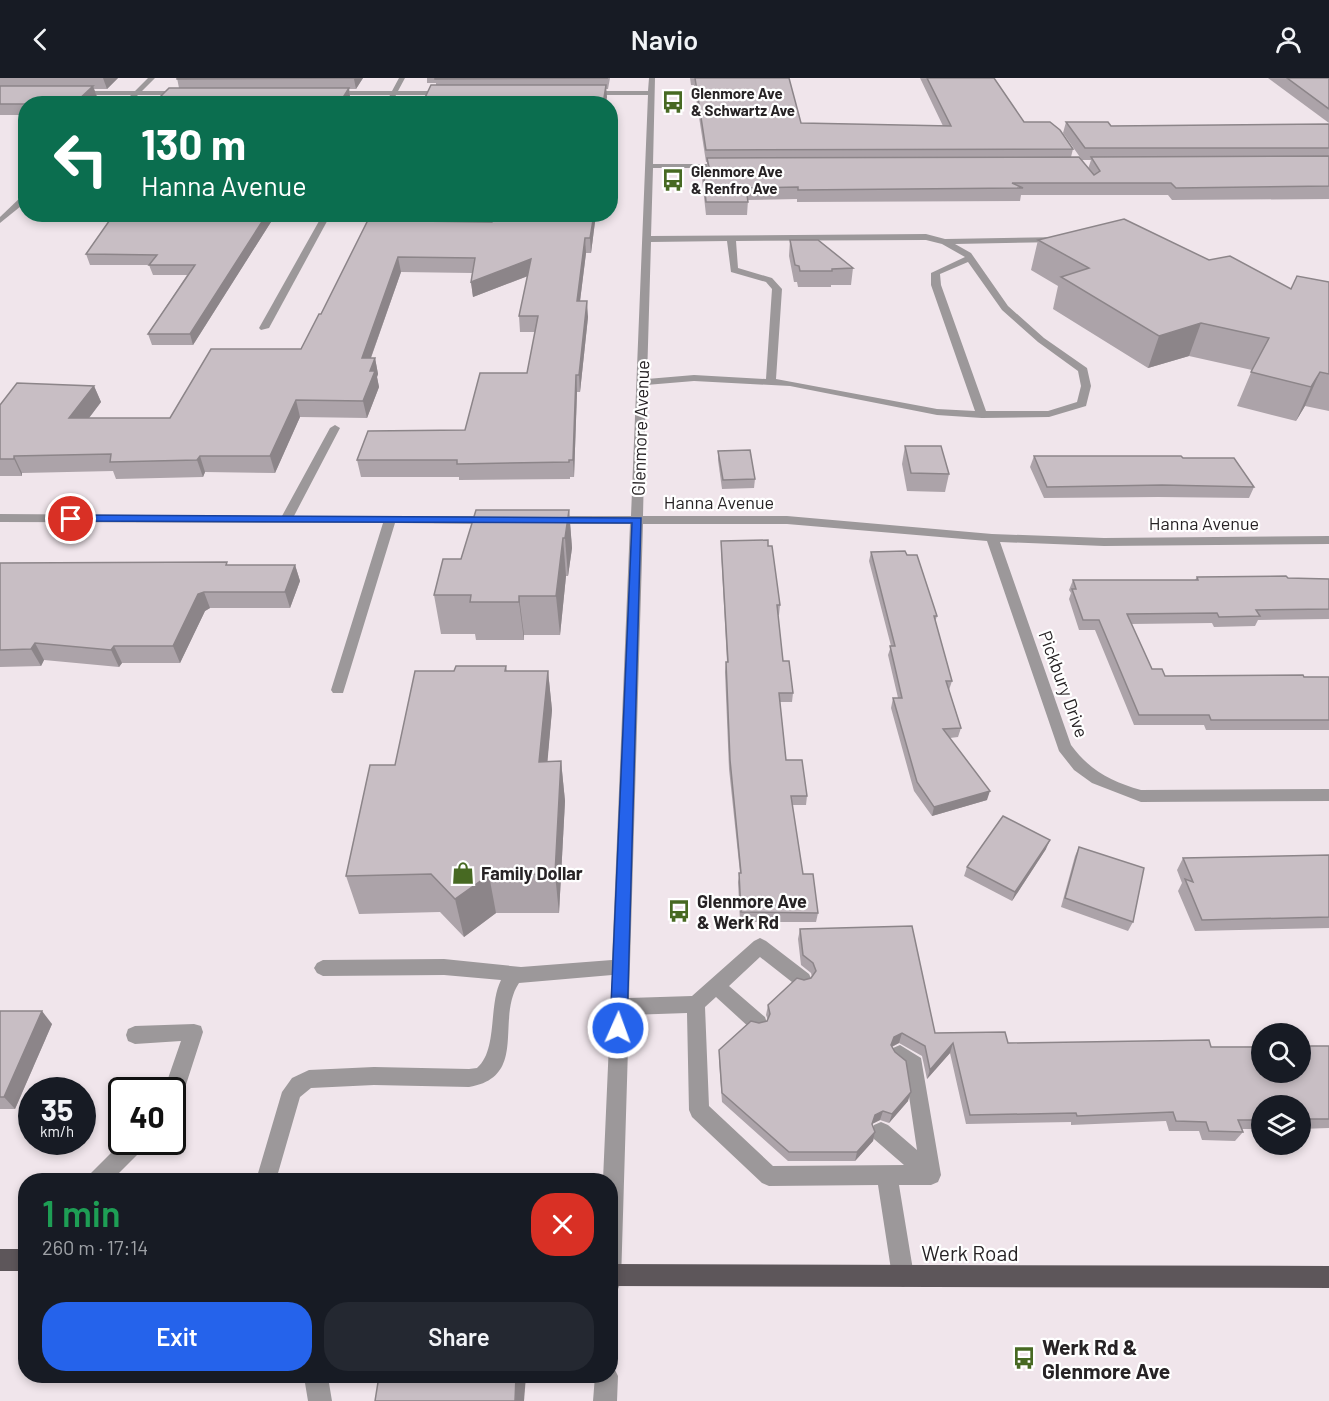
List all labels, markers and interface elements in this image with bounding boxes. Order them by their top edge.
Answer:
icon: back [24,23,57,56]
text: Navio [631,23,698,55]
icon: person [1272,23,1305,56]
place label: Glenmore Ave & Schwartz Ave [691,84,795,119]
bus stop icon: Glenmore Ave & Schwartz Ave [660,89,686,115]
text: 130 m [141,118,246,168]
icon: left [42,120,120,198]
place label: Glenmore Ave & Renfro Ave [691,162,783,197]
bus stop icon: Glenmore Ave & Renfro Ave [660,167,686,193]
text: Hanna Avenue [141,169,307,201]
street label: Glenmore Avenue [627,360,653,496]
street label: Hanna Avenue [664,491,774,513]
pin [45,493,96,544]
icon: arrive [54,502,87,535]
street label: Hanna Avenue [1149,512,1259,534]
street label: Pickbury Drive [1034,628,1094,740]
shop icon: Family Dollar [450,860,476,886]
place label: Family Dollar [481,862,583,884]
place label: Glenmore Ave & Werk Rd [697,890,807,933]
bus stop icon: Glenmore Ave & Werk Rd [666,898,692,924]
position arrow [586,996,650,1060]
map controls [1251,1023,1311,1155]
button: search [1251,1023,1311,1083]
speed limit sign: 40 [108,1077,186,1155]
text: 35 [41,1091,73,1127]
button: layers [1251,1095,1311,1155]
text: km/h [40,1122,74,1140]
text: 1 min [42,1191,121,1234]
button: close [531,1193,594,1256]
text: 260 m · 17:14 [42,1235,148,1259]
street label: Werk Road [921,1240,1019,1265]
button: Exit [42,1302,312,1371]
button: Share [324,1302,594,1371]
place label: Werk Rd & Glenmore Ave [1042,1334,1170,1383]
bus stop icon: Werk Rd & Glenmore Ave [1011,1345,1037,1371]

